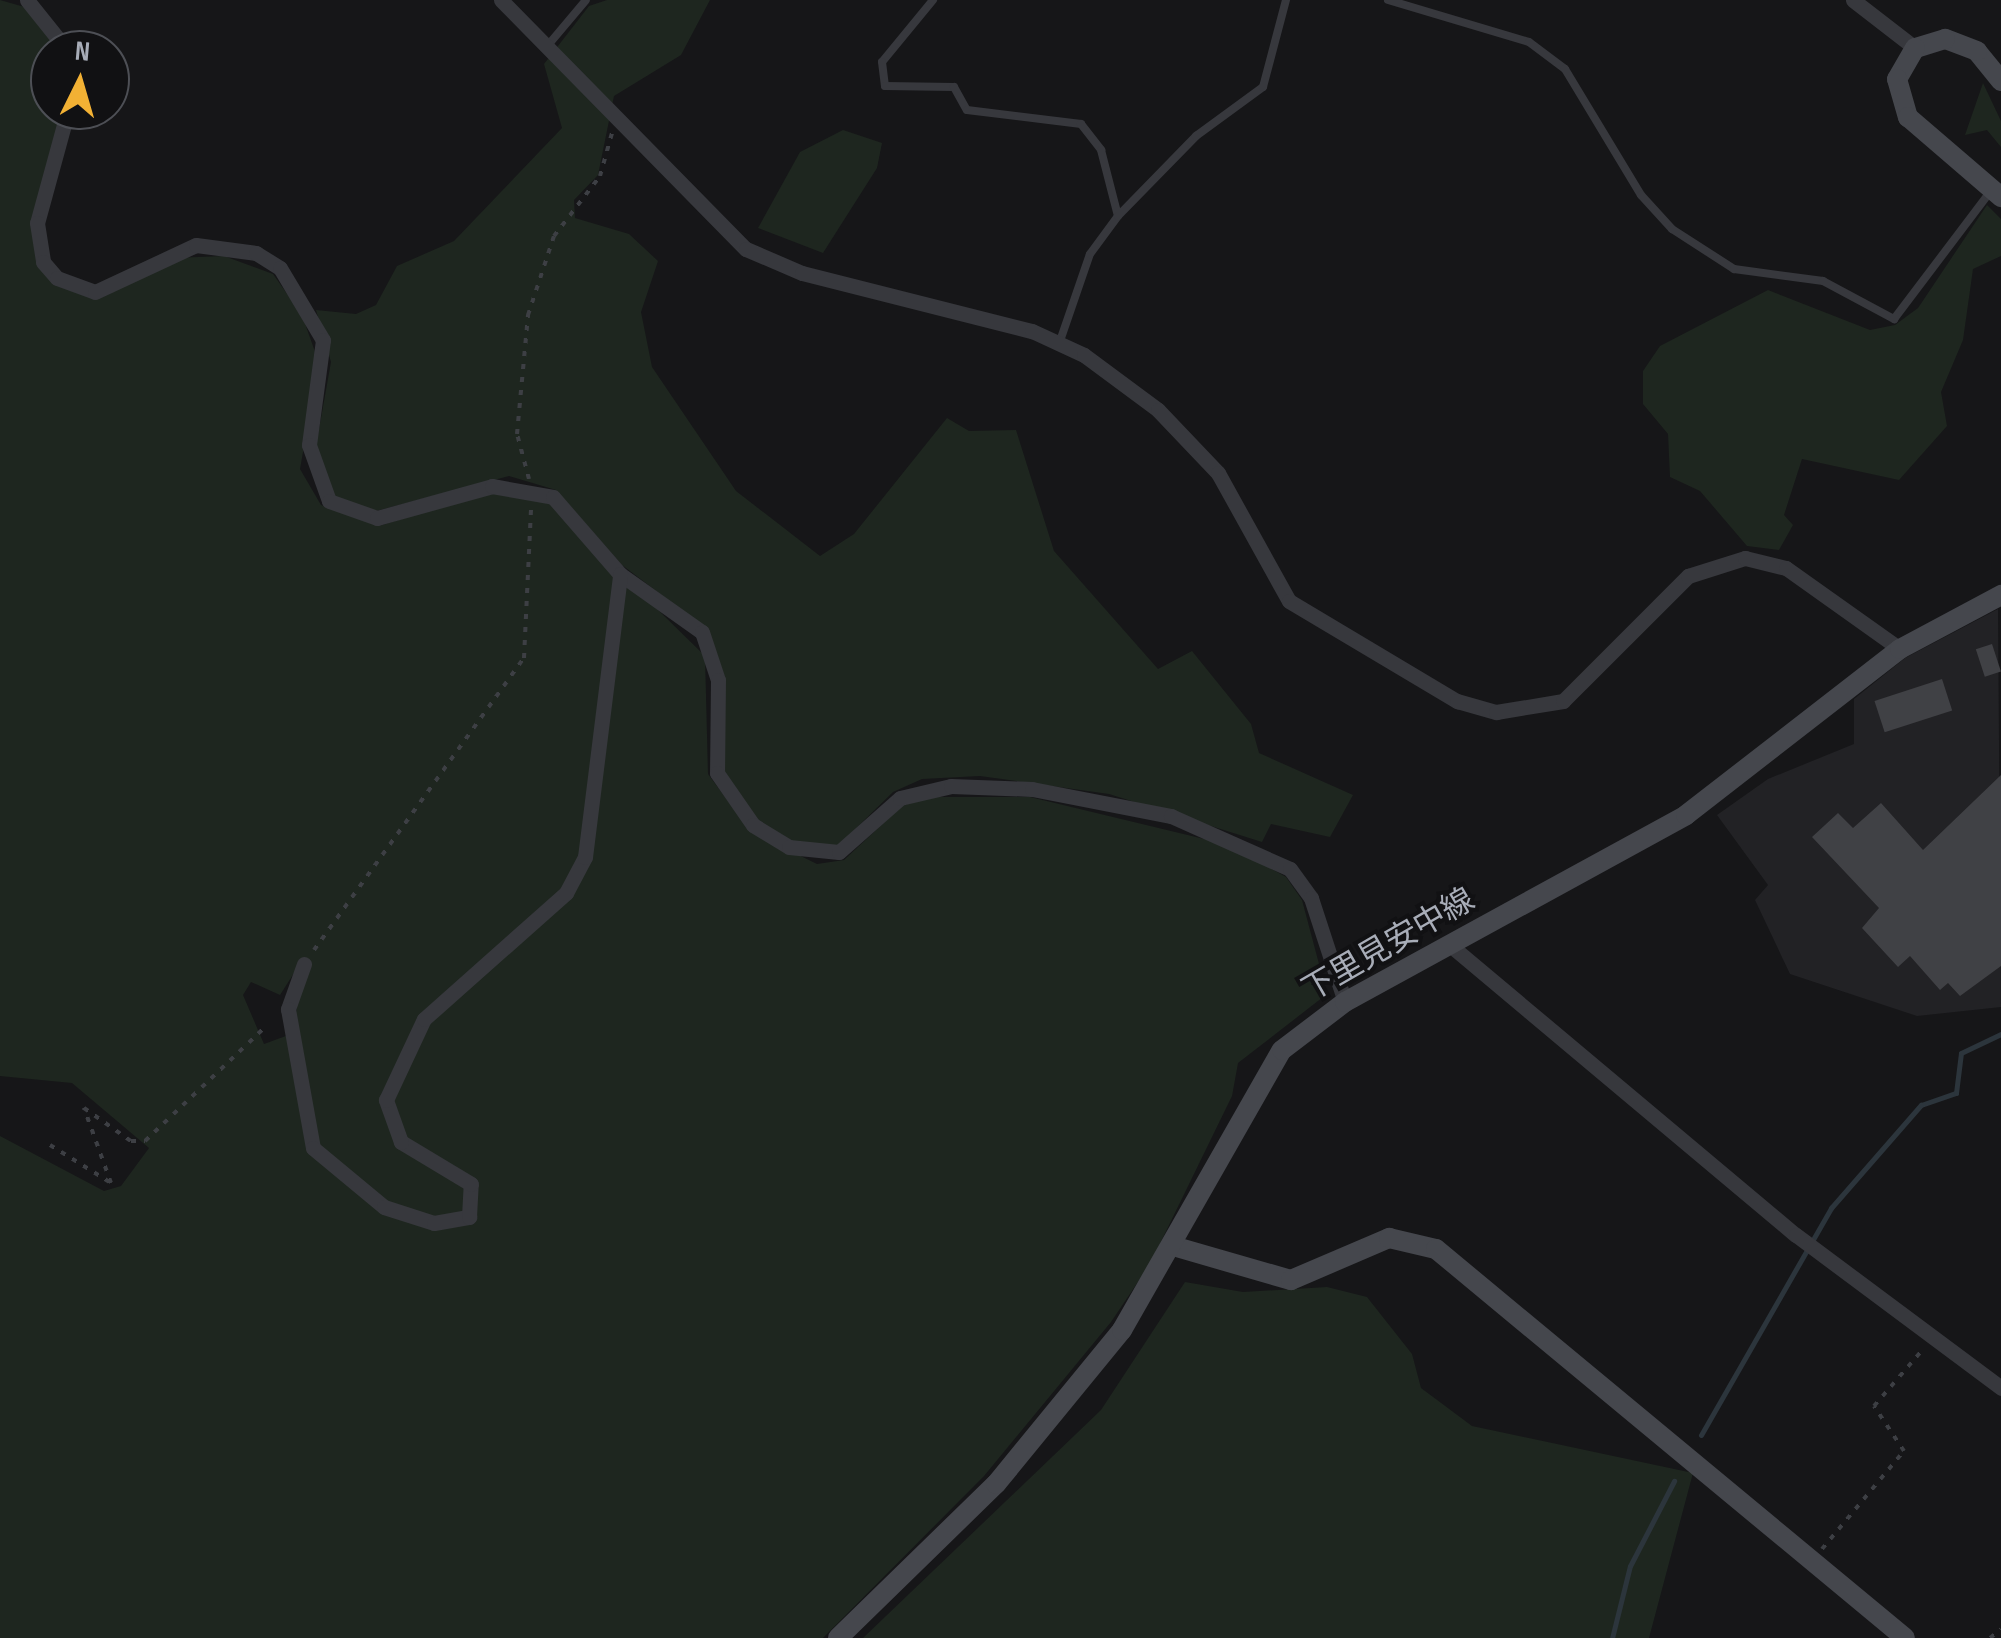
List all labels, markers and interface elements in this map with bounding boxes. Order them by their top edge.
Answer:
north arrow [30,30,130,130]
text: N [74,35,91,69]
street label: 下里見安中線 [1296,881,1482,1011]

